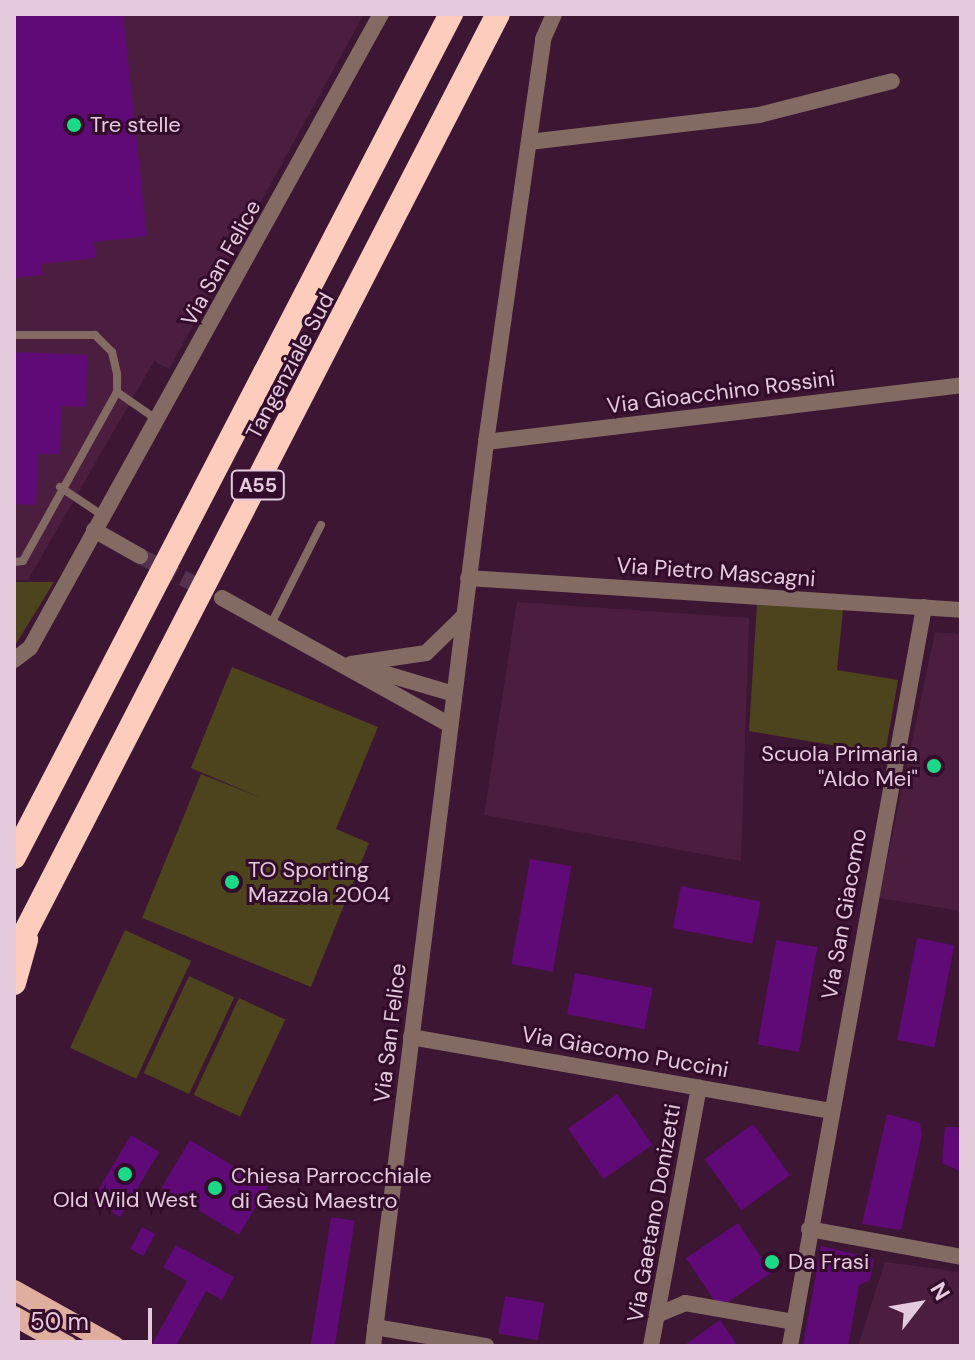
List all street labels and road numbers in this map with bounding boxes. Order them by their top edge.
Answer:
street label: Via San Felice [175,195,267,331]
street label: Tangenziale Sud [240,288,340,444]
street label: Via Gioacchino Rossini [605,365,837,419]
road number: A55 [230,469,286,501]
street label: Via Pietro Mascagni [616,552,816,592]
street label: Via San Giacomo [816,826,872,1002]
street label: Via San Felice [368,962,412,1104]
street label: Via Giacomo Puccini [520,1021,730,1083]
street label: Via Gaetano Donizetti [622,1102,686,1324]

